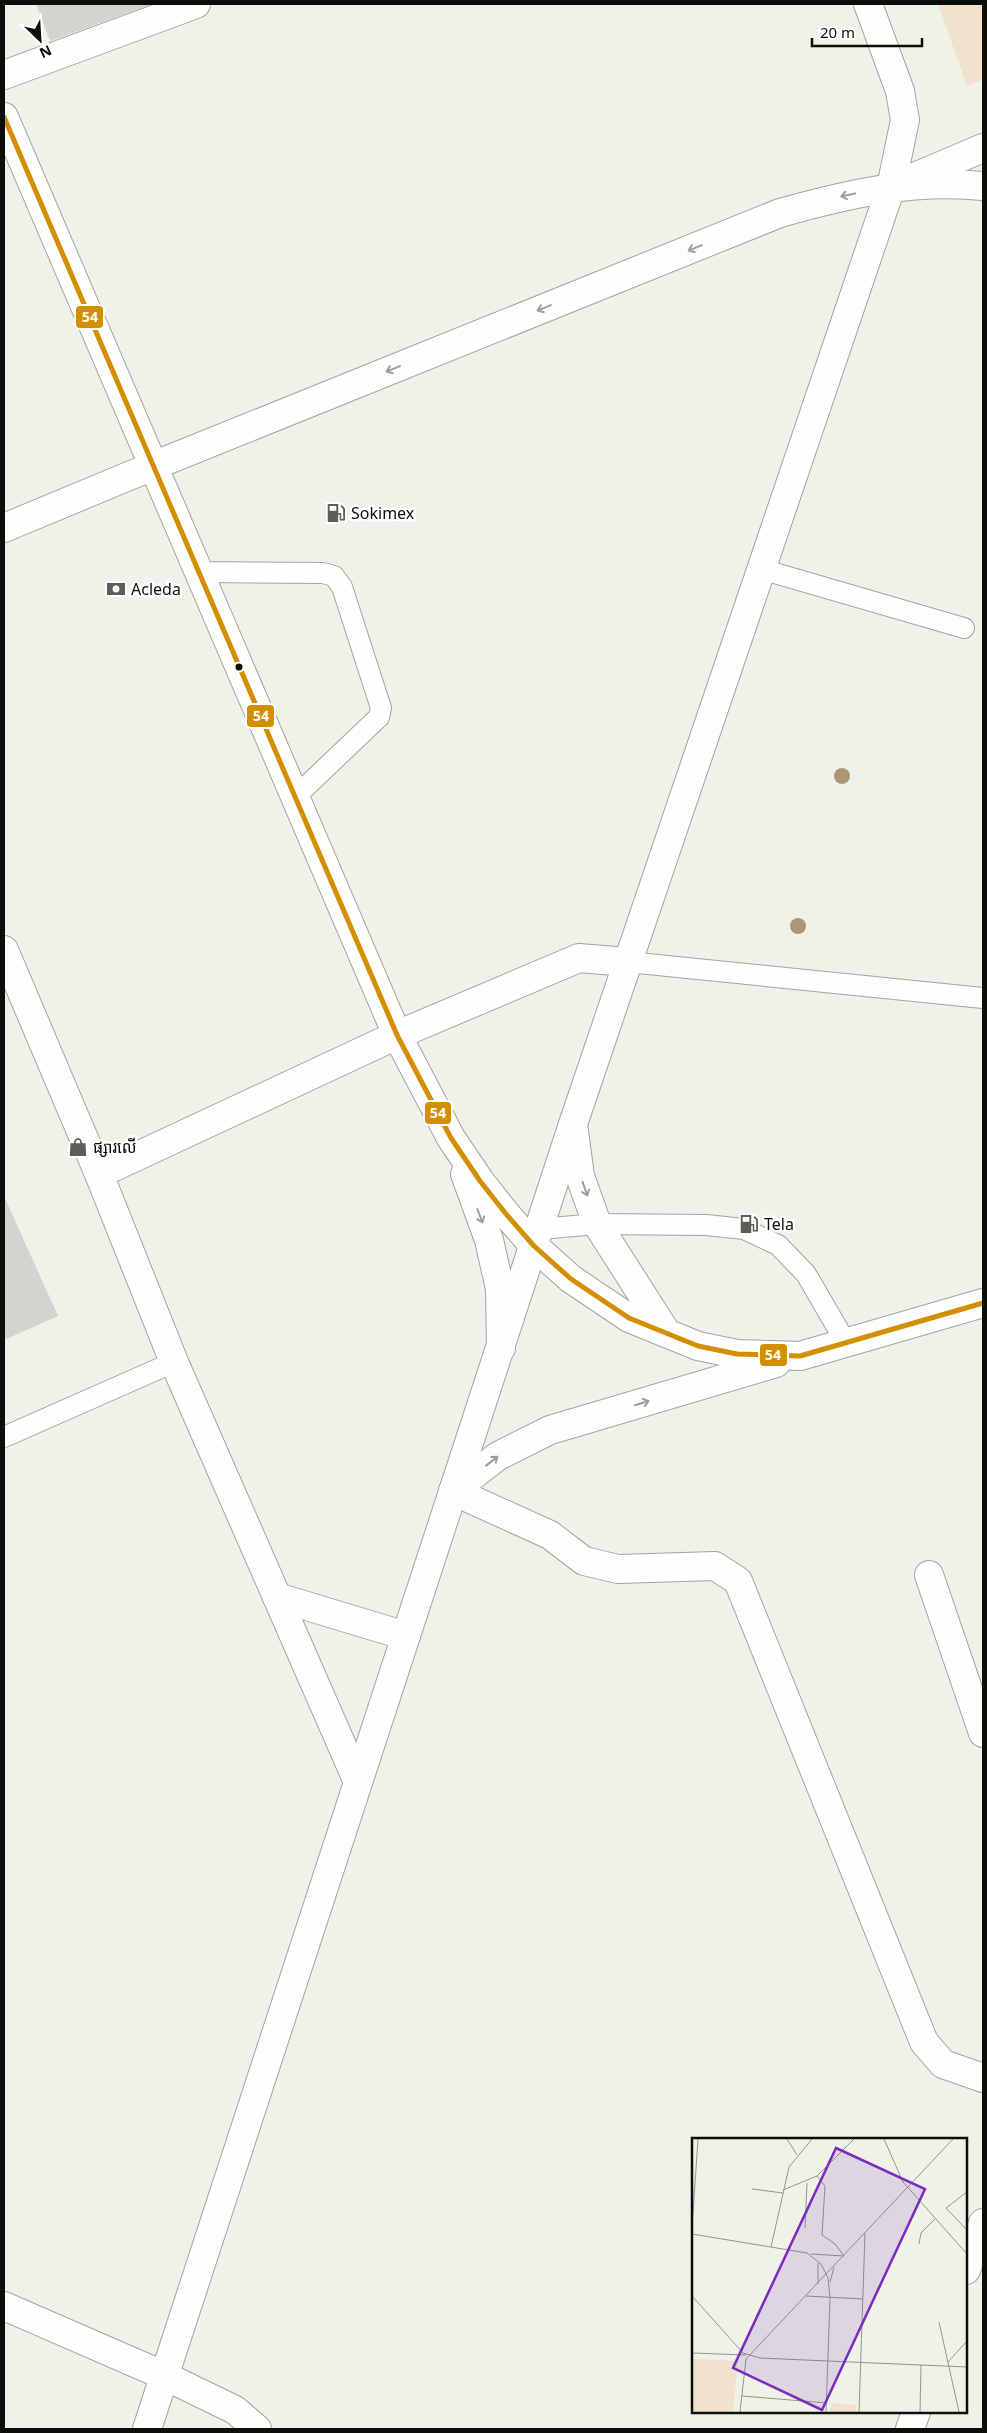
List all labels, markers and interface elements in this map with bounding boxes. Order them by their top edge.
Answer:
north arrow [15,15,65,65]
scale bar [812,15,922,47]
text: 20 m [820,22,855,42]
text: N [37,41,55,63]
one-way arrow [840,191,856,201]
one-way arrow [687,244,702,253]
one-way arrow [537,304,552,314]
line badge: 54 [75,305,104,329]
text: 54 [82,307,98,326]
one-way arrow [386,365,401,374]
fuel station icon: Sokimex [325,502,347,524]
place label: Sokimex [351,502,415,524]
bank icon: Acleda [105,578,127,600]
place label: Acleda [131,578,181,600]
unlabelled marker [234,662,244,672]
line badge: 54 [246,704,275,728]
text: 54 [253,706,269,725]
line badge: 54 [424,1101,452,1125]
text: 54 [430,1103,446,1122]
shop icon: ផ្សារលើ [67,1136,89,1158]
place label: ផ្សារលើ [93,1136,137,1158]
one-way arrow [581,1181,590,1196]
one-way arrow [476,1208,485,1223]
fuel station icon: Tela [738,1213,760,1235]
place label: Tela [764,1213,794,1235]
line badge: 54 [759,1343,788,1367]
text: 54 [765,1345,781,1364]
one-way arrow [634,1397,650,1407]
one-way arrow [485,1455,498,1466]
inset map [692,2138,967,2413]

